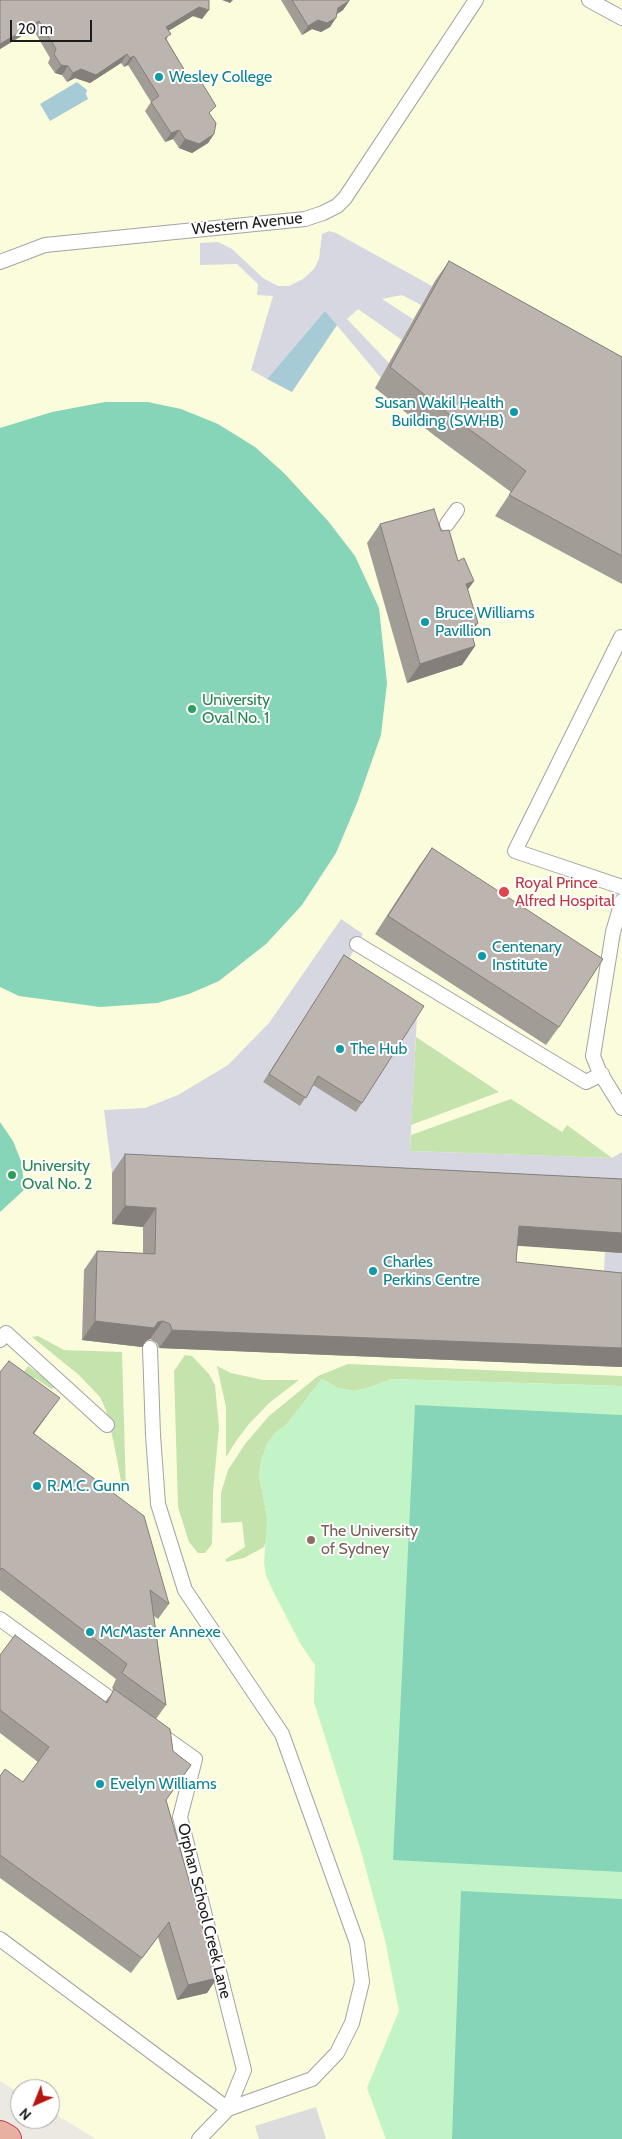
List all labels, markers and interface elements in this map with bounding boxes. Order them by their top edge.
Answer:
scale bar [12,10,95,42]
text: 20 m [18,20,53,38]
place label: Wesley College [169,67,272,87]
marker: Wesley College [153,71,165,83]
street label: Western Avenue [191,209,303,239]
place label: Susan Wakil Health Building (SWHB) [375,393,504,431]
marker: Susan Wakil Health Building (SWHB) [508,406,520,418]
place label: Bruce Williams Pavillion [435,603,535,641]
marker: Bruce Williams Pavillion [419,616,431,628]
place label: University Oval No. 1 [202,690,270,728]
marker: University Oval No. 1 [186,703,198,715]
place label: Royal Prince Alfred Hospital [515,873,615,911]
marker: Royal Prince Alfred Hospital [497,885,511,899]
place label: Centenary Institute [492,937,562,975]
marker: Centenary Institute [476,950,488,962]
place label: The Hub [350,1039,407,1059]
marker: The Hub [334,1043,346,1055]
place label: University Oval No. 2 [22,1156,92,1194]
marker: University Oval No. 2 [6,1169,18,1181]
place label: Charles Perkins Centre [383,1252,480,1290]
marker: Charles Perkins Centre [367,1265,379,1277]
place label: R.M.C. Gunn [47,1476,130,1496]
marker: R.M.C. Gunn [31,1480,43,1492]
place label: The University of Sydney [321,1521,418,1559]
marker: The University of Sydney [305,1534,317,1546]
place label: McMaster Annexe [100,1622,221,1642]
marker: McMaster Annexe [84,1626,96,1638]
place label: Evelyn Williams [110,1774,217,1794]
marker: Evelyn Williams [94,1778,106,1790]
street label: Orphan School Creek Lane [173,1821,235,2001]
north arrow [10,2079,60,2129]
text: N [15,2104,35,2124]

